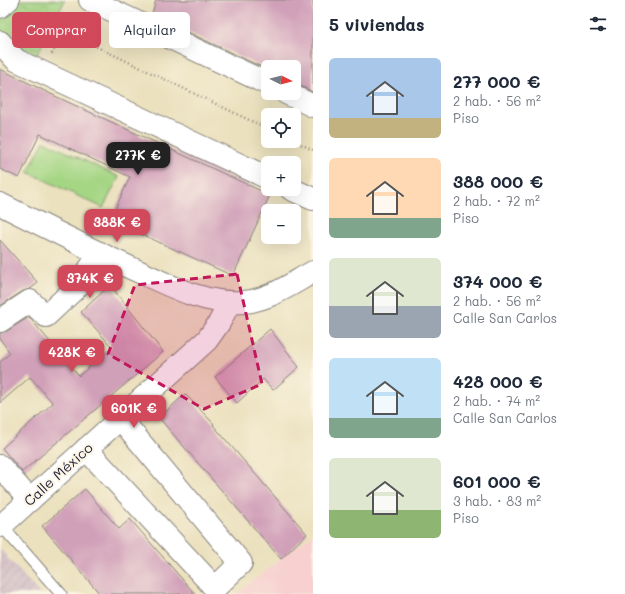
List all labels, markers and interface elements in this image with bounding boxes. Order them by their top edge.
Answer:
chip: Comprar [12,12,101,48]
chip: Alquilar [109,12,190,48]
text: 5 viviendas [329,13,425,35]
icon: filters [587,13,609,35]
north arrow [261,60,301,100]
map controls [261,60,301,244]
text: 277 000 € [453,70,540,92]
icon: home [361,74,409,122]
text: 2 hab. · 56 m² [453,92,541,109]
button: locate [261,108,301,148]
text: Piso [453,109,479,126]
pin: 277K € [105,142,171,176]
text: 277K € [115,146,161,163]
button: + [261,156,301,196]
text: 388 000 € [453,170,543,192]
icon: home [361,174,409,222]
text: 2 hab. · 72 m² [453,192,540,209]
button: − [261,204,301,244]
pin: 388K € [84,209,150,243]
text: Piso [453,209,479,226]
text: 388K € [93,213,141,230]
pin: 374K € [57,265,123,299]
text: 374K € [66,269,114,286]
text: 374 000 € [453,270,542,292]
icon: home [361,274,409,322]
text: 2 hab. · 56 m² [453,292,541,309]
text: Calle San Carlos [453,309,557,326]
pin: 428K € [39,339,105,373]
text: 428K € [48,343,96,360]
text: 428 000 € [453,370,543,392]
icon: home [361,374,409,422]
text: 2 hab. · 74 m² [453,392,540,409]
pin: 601K € [101,395,167,429]
text: 601K € [111,399,157,416]
text: Calle San Carlos [453,409,557,426]
street label: Calle México [19,438,97,510]
text: 601 000 € [453,470,541,492]
icon: home [361,474,409,522]
text: 3 hab. · 83 m² [453,492,541,509]
text: Piso [453,509,479,526]

